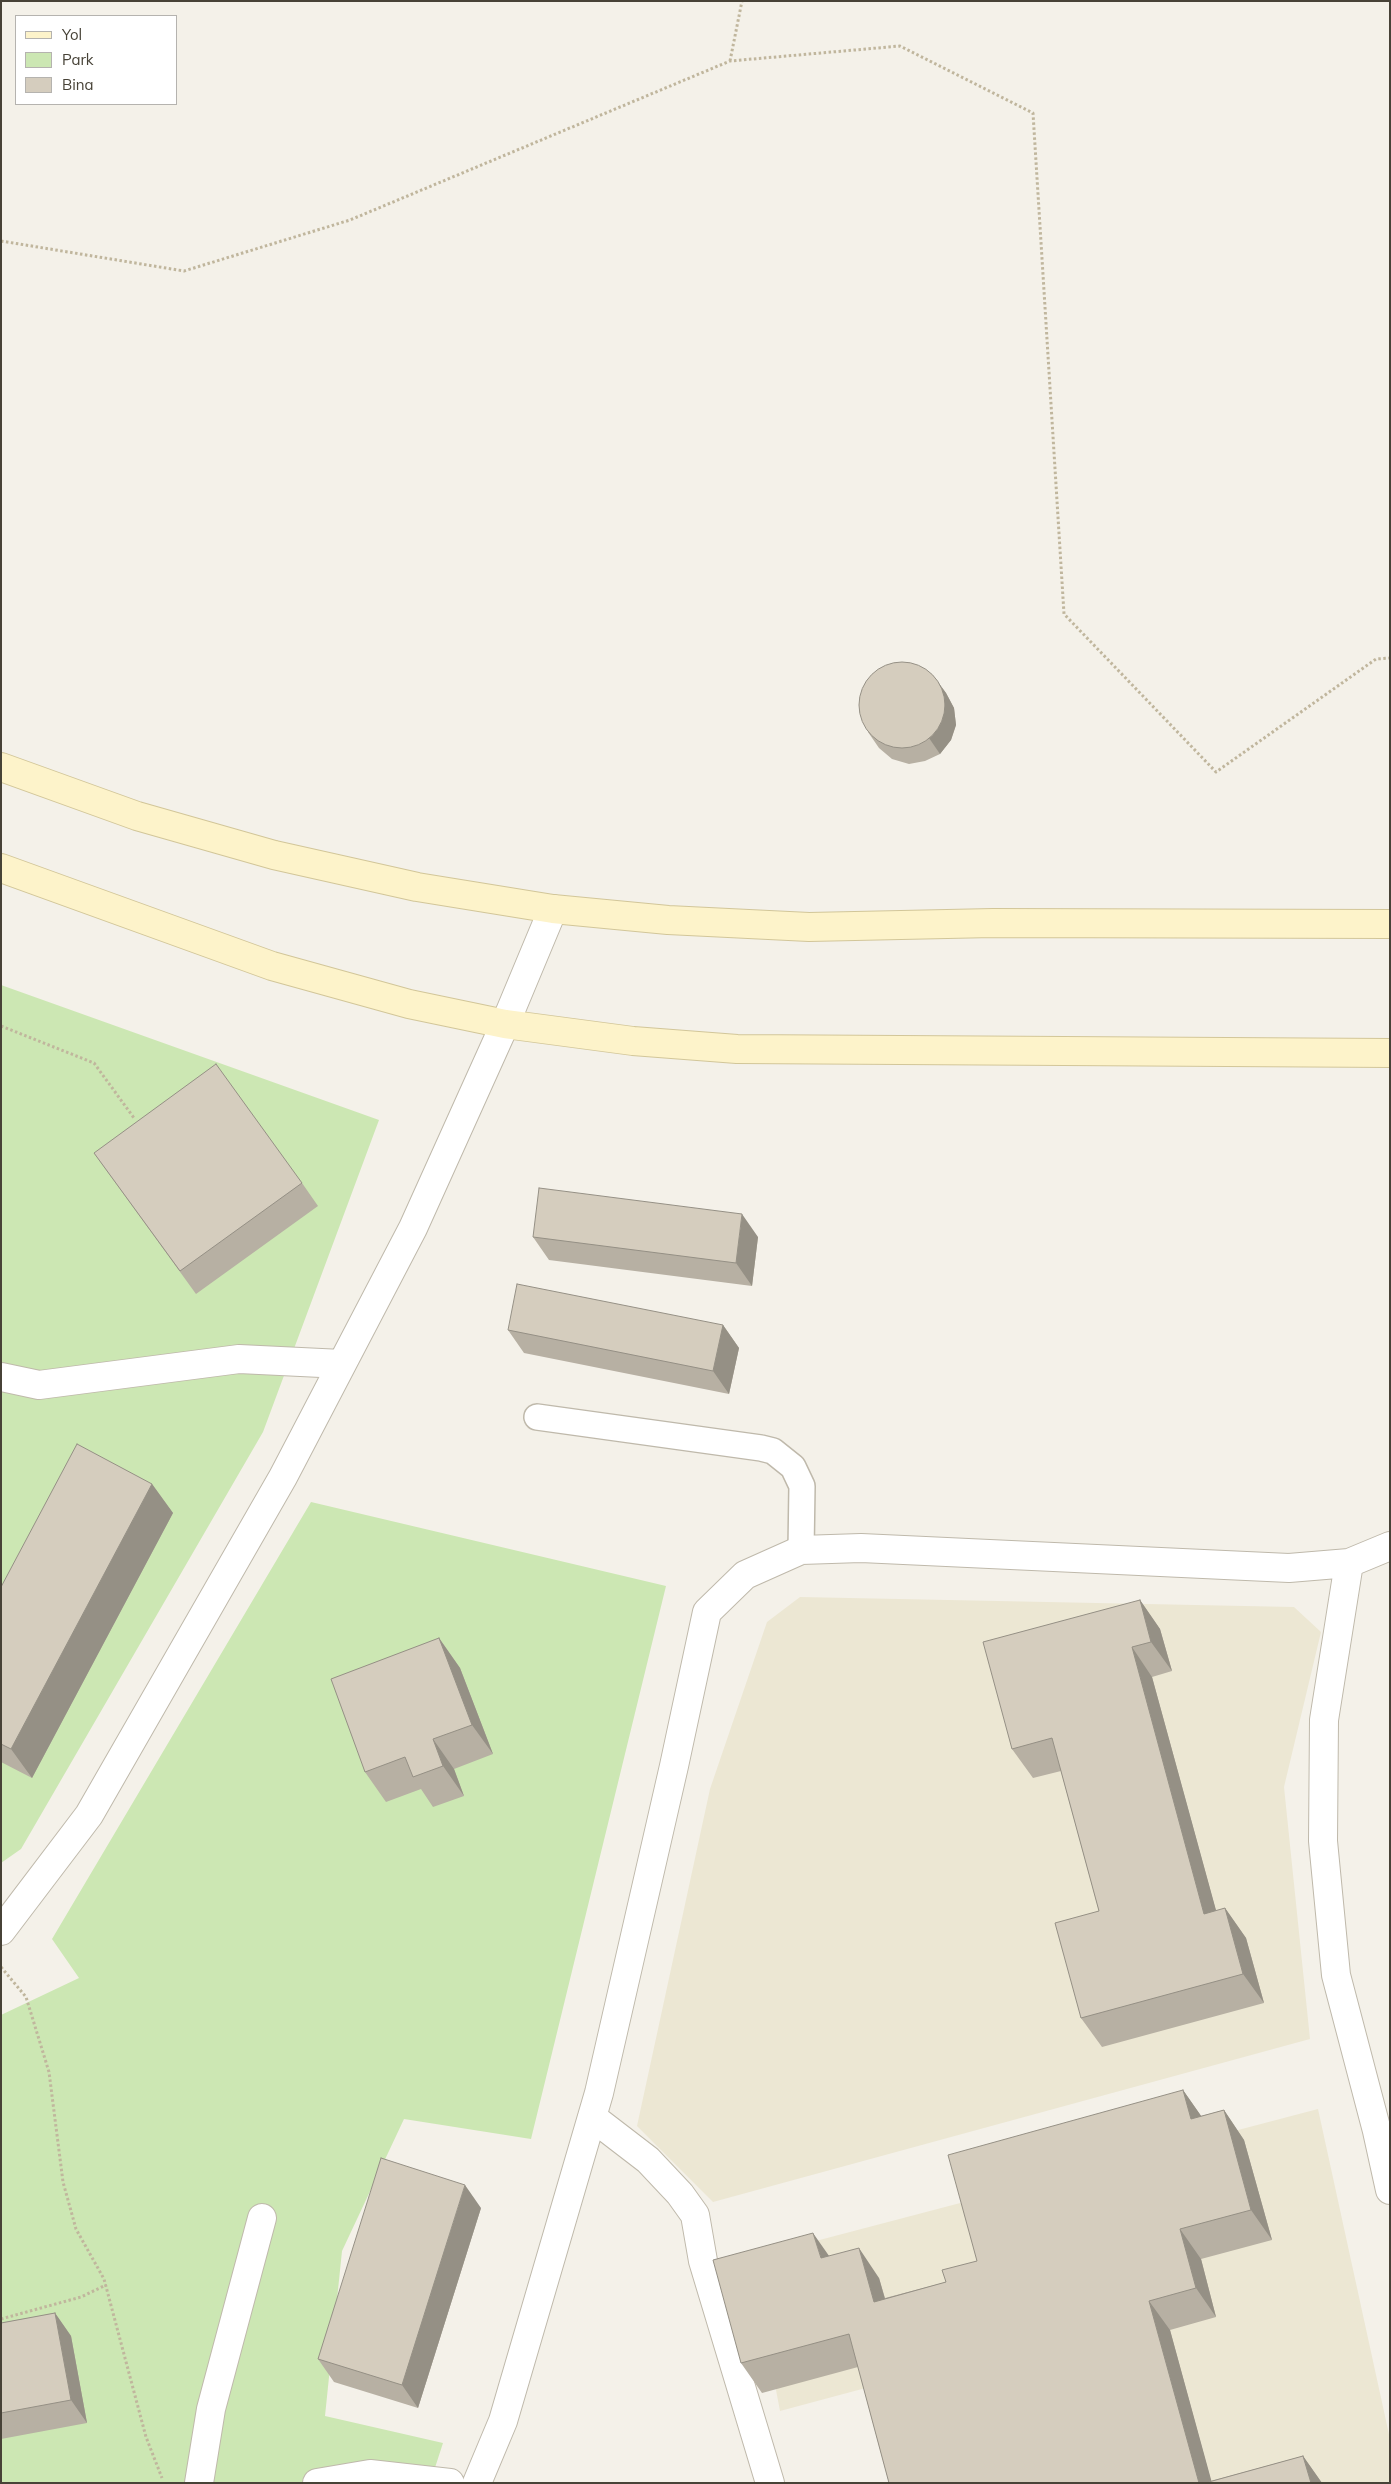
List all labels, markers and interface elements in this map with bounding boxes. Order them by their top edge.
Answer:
legend [15,15,178,105]
text: Yol [62,25,82,44]
text: Park [62,50,94,69]
text: Bina [62,75,94,94]

